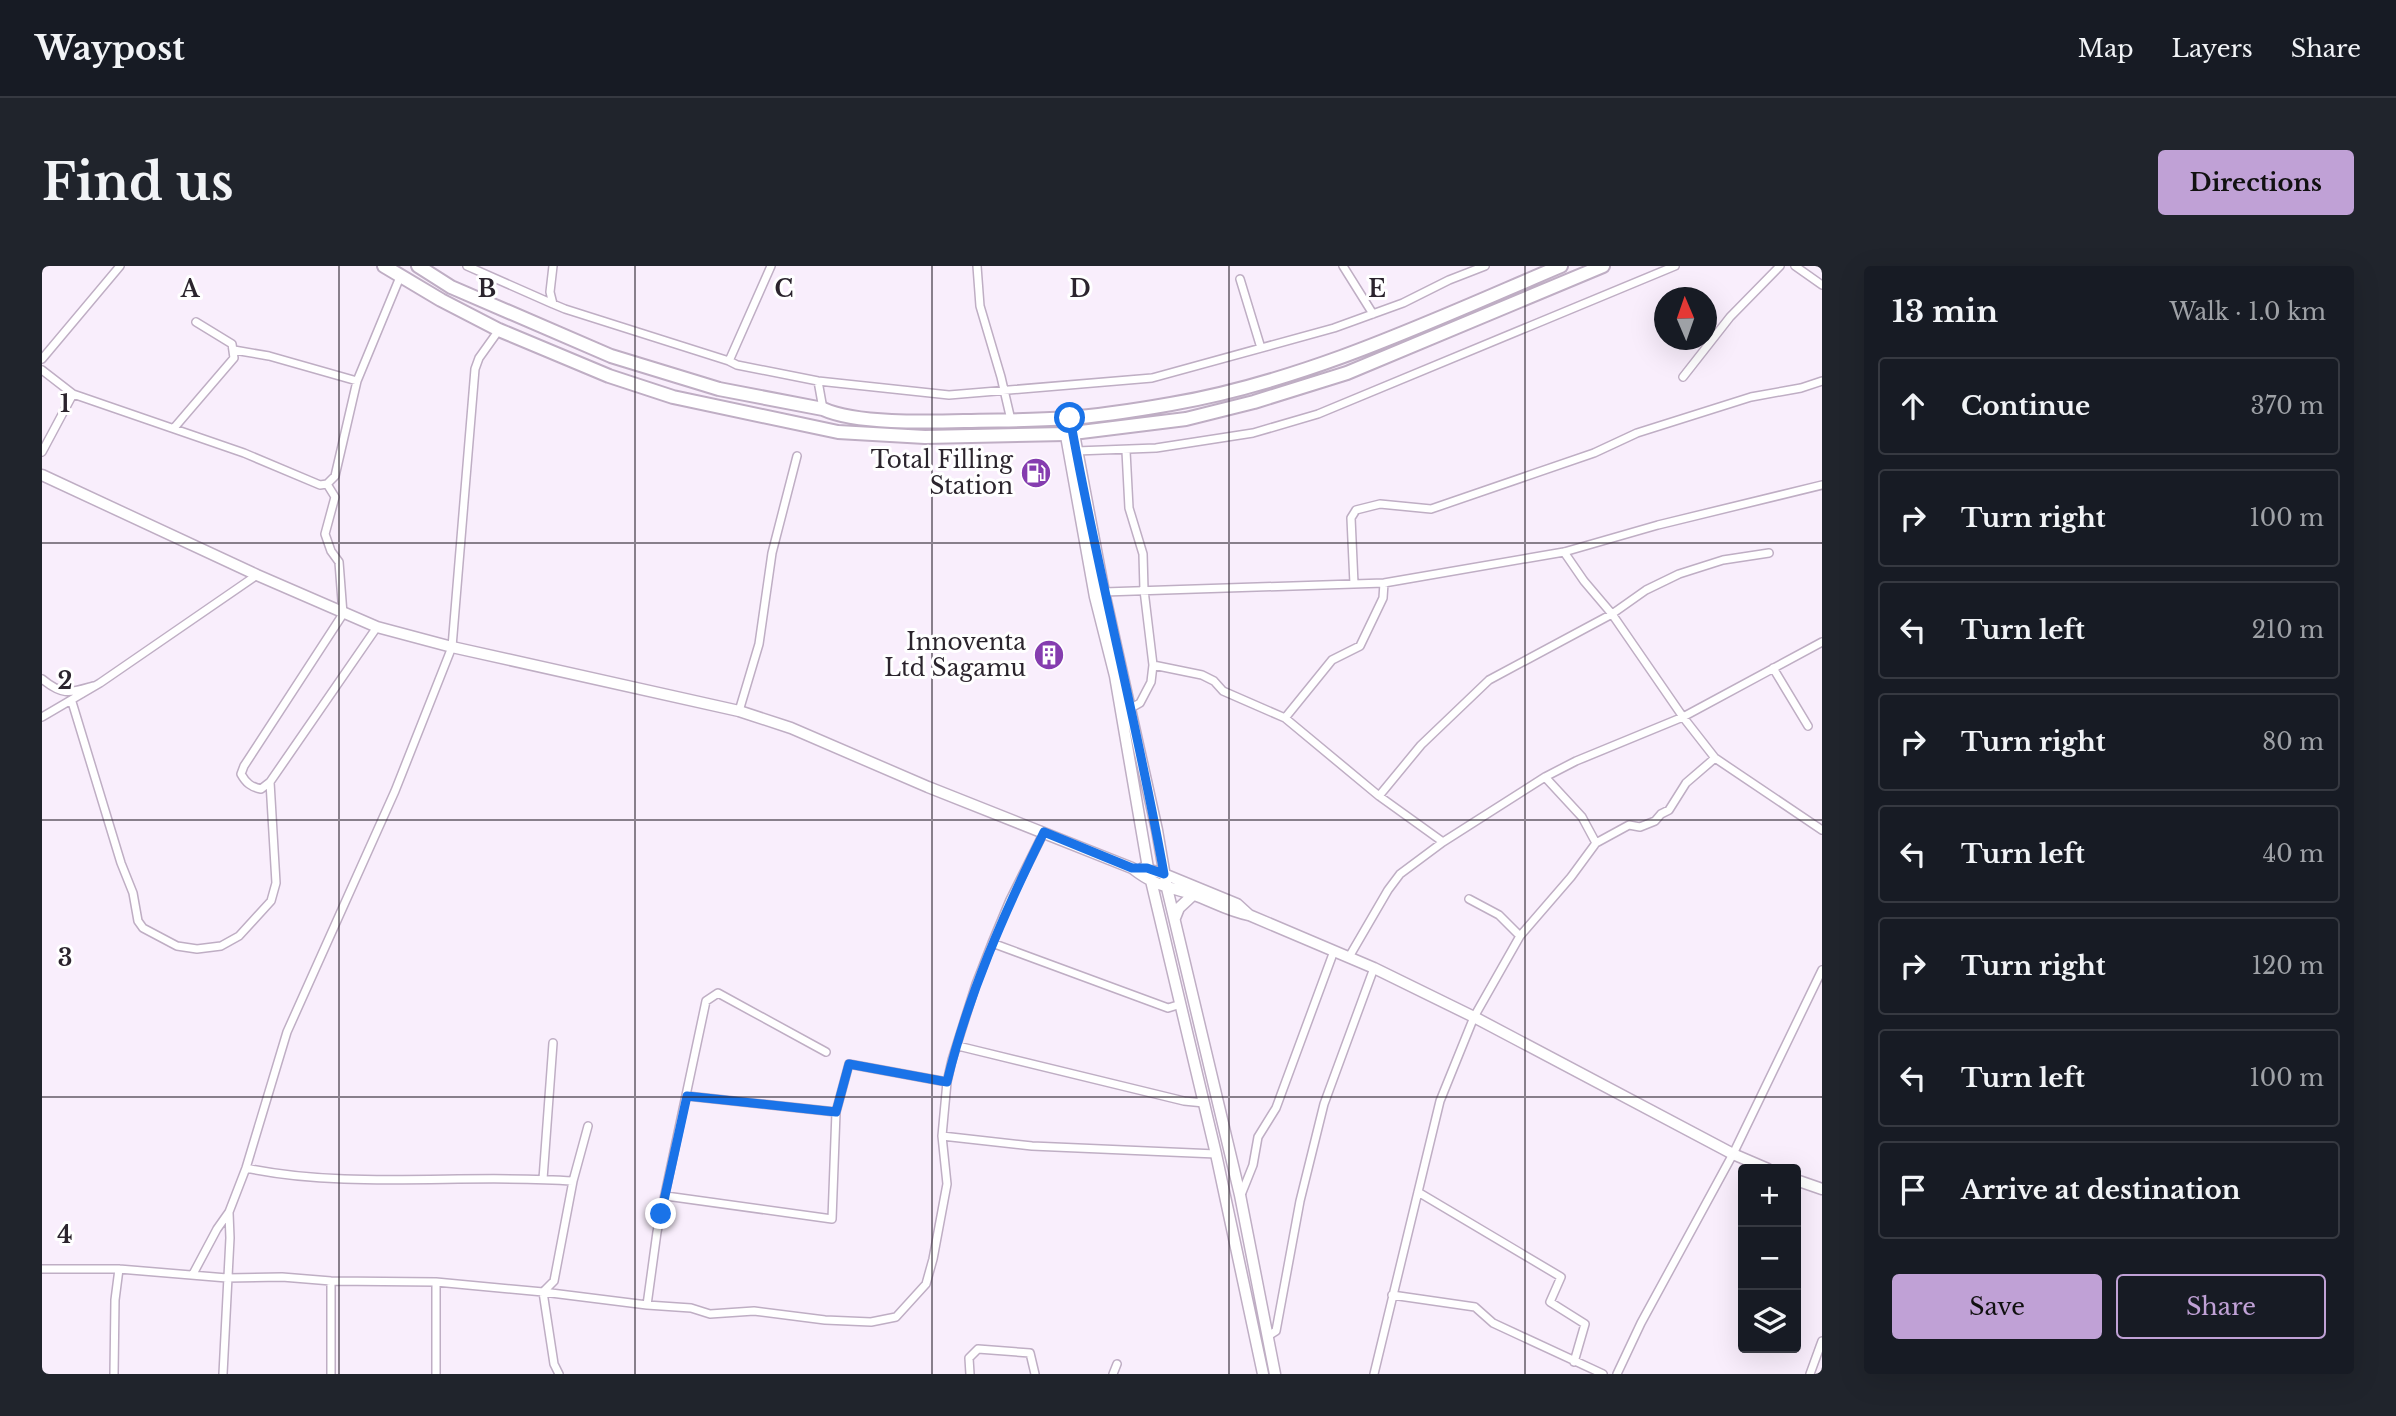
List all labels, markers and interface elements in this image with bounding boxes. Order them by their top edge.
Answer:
text: Waypost [35,28,185,69]
text: Map [2078,34,2134,63]
text: Layers [2172,34,2253,63]
text: Share [2291,34,2361,63]
button: Directions [2158,150,2354,215]
text: Find us [42,152,234,213]
text: A [180,275,201,303]
text: B [478,275,496,303]
text: C [775,275,793,303]
text: D [1069,275,1091,303]
text: E [1368,275,1386,303]
north arrow [1654,287,1717,350]
text: 13 min [1892,293,1998,330]
text: Walk · 1.0 km [2169,298,2326,326]
icon: ahead [1894,387,1932,425]
text: 1 [60,390,70,418]
text: Continue [1961,390,2090,422]
text: 370 m [2251,392,2324,420]
route start [1054,402,1085,433]
place label: Total Filling Station [871,446,1013,500]
fuel station icon: Total Filling Station [1019,456,1053,490]
icon: right [1894,499,1932,537]
text: Turn right [1961,502,2106,534]
text: 100 m [2250,504,2324,532]
icon: left [1894,611,1932,649]
text: Turn left [1961,614,2085,646]
text: 210 m [2252,616,2324,644]
place label: Innoventa Ltd Sagamu [884,628,1026,682]
building icon: Innoventa Ltd Sagamu [1032,638,1066,672]
text: 2 [58,667,72,695]
icon: right [1894,723,1932,761]
text: Turn right [1961,726,2106,758]
text: 80 m [2262,728,2324,756]
icon: left [1894,835,1932,873]
text: Turn left [1961,838,2085,870]
text: 40 m [2263,840,2324,868]
text: 3 [58,944,72,972]
icon: right [1894,947,1932,985]
text: Turn right [1961,950,2106,982]
text: 120 m [2252,952,2324,980]
icon: left [1894,1059,1932,1097]
text: Turn left [1961,1062,2085,1094]
text: 100 m [2250,1064,2324,1092]
map controls [1738,1164,1801,1353]
button: + [1738,1164,1801,1227]
icon: arrive [1894,1171,1932,1209]
text: Arrive at destination [1961,1174,2241,1206]
route end [645,1198,676,1229]
text: 4 [57,1221,73,1249]
button: − [1738,1227,1801,1290]
button: Save [1892,1274,2102,1339]
button: Share [2116,1274,2326,1339]
button: layers [1738,1290,1801,1353]

